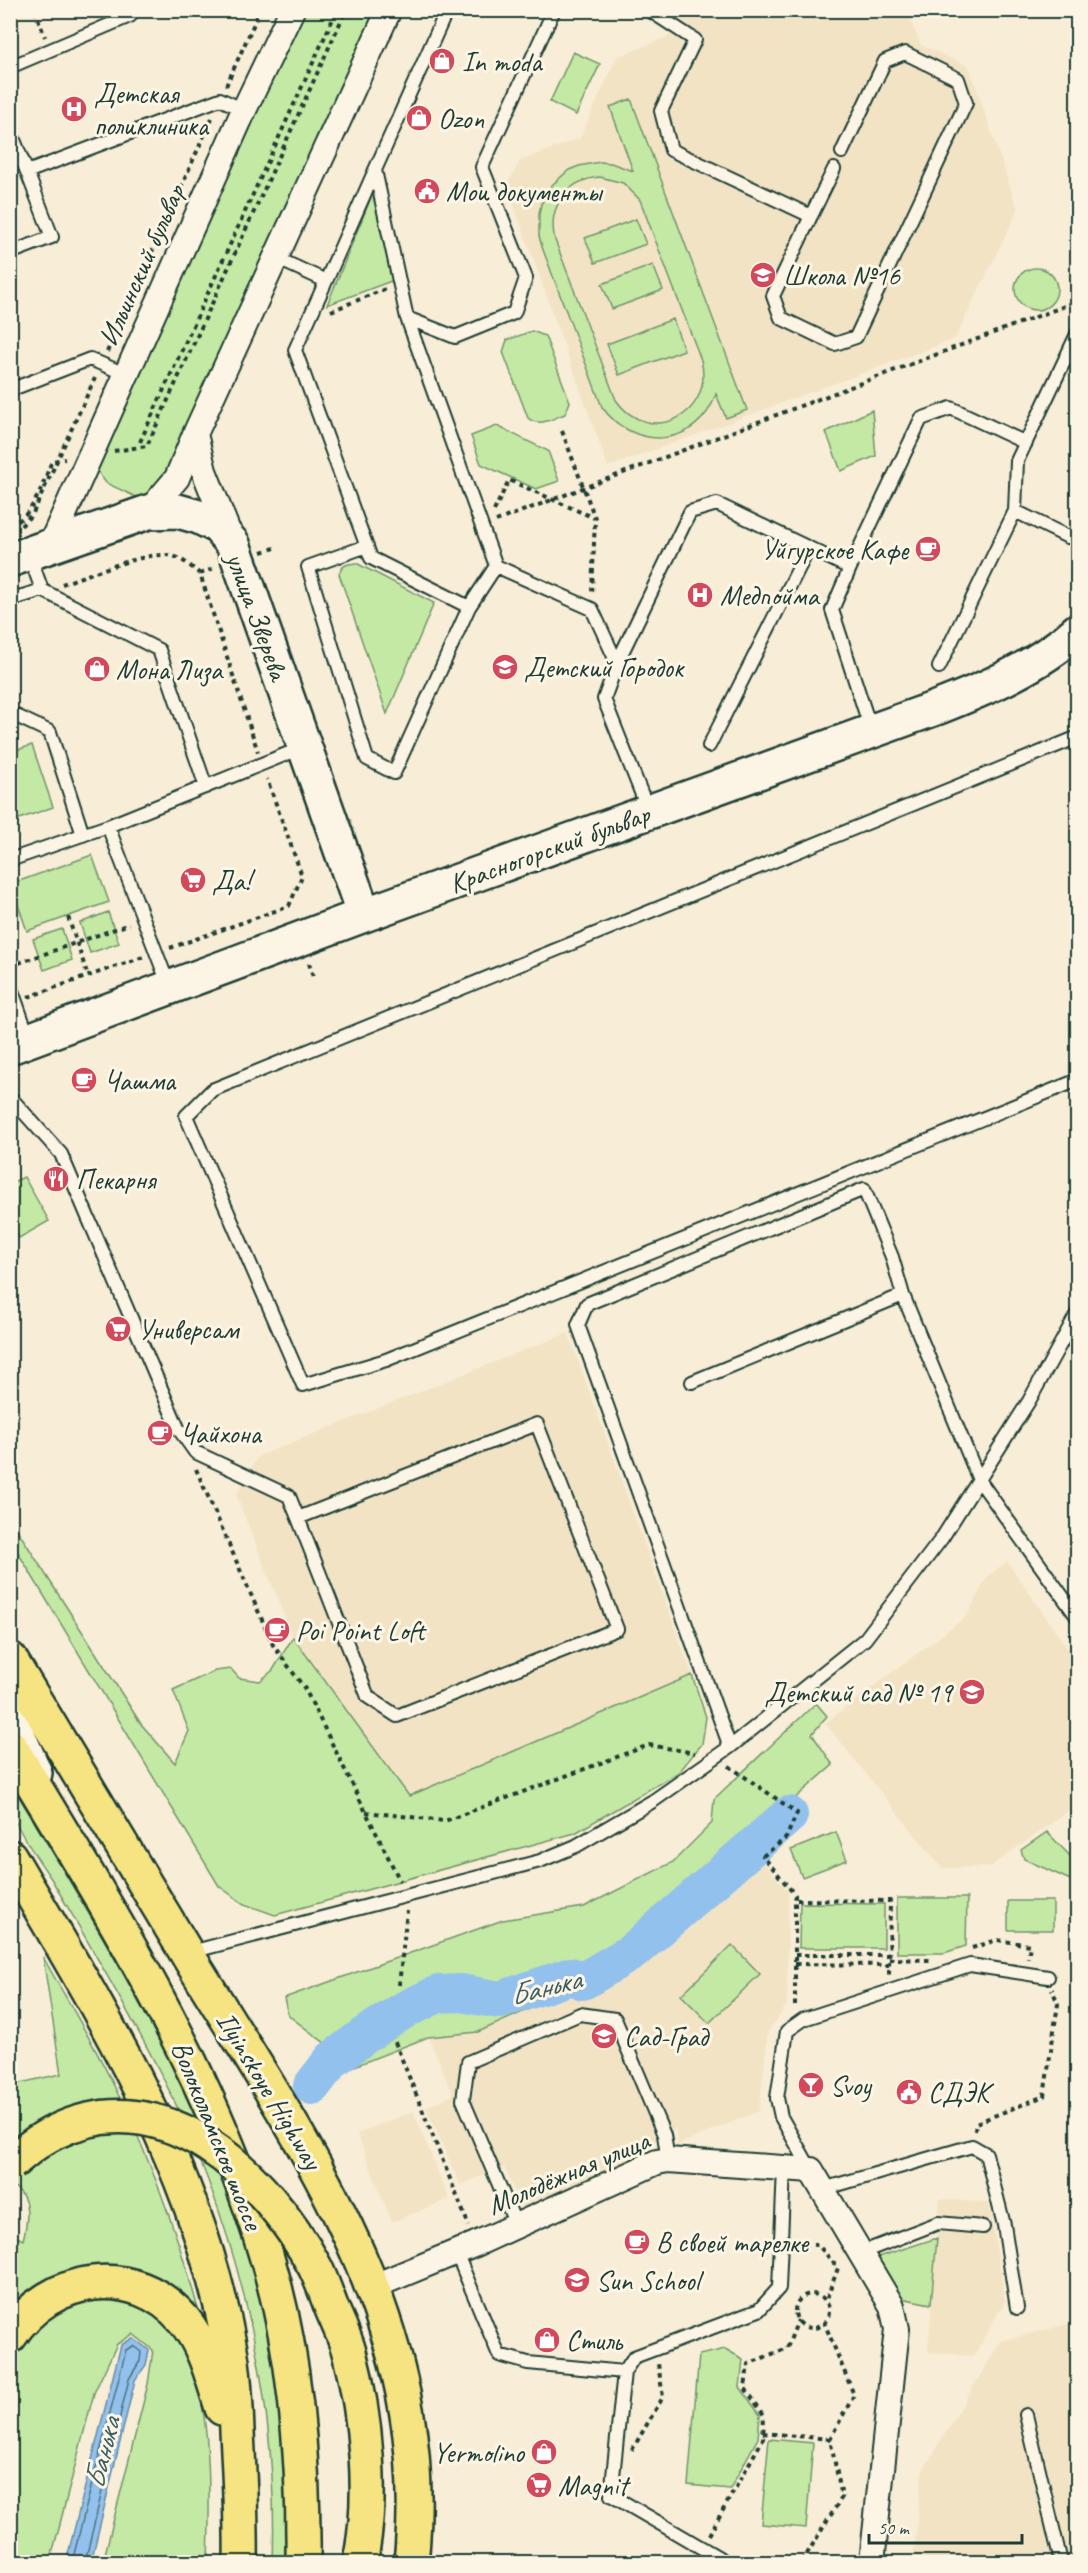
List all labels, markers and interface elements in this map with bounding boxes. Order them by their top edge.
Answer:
place label: In moda [462,44,543,79]
shop icon: In moda [427,46,457,76]
place label: Детская поликлиника [94,76,210,143]
hospital icon: Детская поликлиника [59,94,89,124]
place label: Ozon [438,101,484,136]
shop icon: Ozon [404,103,434,133]
place label: Мои документы [446,174,604,209]
public building icon: Мои документы [412,176,442,206]
street label: Ильинский бульвар [90,178,193,351]
place label: Школа №16 [783,258,901,293]
school or university icon: Школа №16 [748,260,778,290]
place label: Уйгурское Кафе [761,532,910,567]
cafe icon: Уйгурское Кафе [913,534,943,564]
street label: улица Зверева [218,546,298,687]
place label: Медпойма [720,578,820,613]
hospital icon: Медпойма [685,580,715,610]
place label: Детский Городок [524,650,685,685]
place label: Мона Лиза [116,652,224,687]
school or university icon: Детский Городок [490,652,520,682]
shop icon: Мона Лиза [82,654,112,684]
street label: Красногорский бульвар [444,795,656,901]
place label: Да! [212,863,256,898]
supermarket icon: Да! [178,865,208,895]
place label: Чашма [104,1063,177,1098]
cafe icon: Чашма [69,1065,99,1095]
place label: Пекарня [76,1162,158,1197]
restaurant icon: Пекарня [41,1164,71,1194]
place label: Универсам [138,1312,241,1347]
supermarket icon: Универсам [103,1314,133,1344]
place label: Чайхона [180,1416,263,1451]
cafe icon: Чайхона [145,1418,175,1448]
place label: Poi Point Loft [296,1613,427,1648]
cafe icon: Poi Point Loft [262,1615,292,1645]
place label: Детский сад № 19 [765,1675,954,1710]
school or university icon: Детский сад № 19 [957,1677,987,1707]
water label: Банька [506,1959,587,2014]
street label: Ilyinskoye Highway [209,2005,332,2178]
place label: Сад-Град [624,2019,711,2054]
school or university icon: Сад-Град [589,2021,619,2051]
street label: Волоколамское шоссе [164,2036,272,2237]
place label: Svoy [830,2068,873,2103]
bar icon: Svoy [796,2070,826,2100]
place label: СДЭК [928,2075,995,2110]
public building icon: СДЭК [894,2077,924,2107]
street label: Молодёжная улица [482,2122,656,2222]
place label: В своей тарелке [656,2225,810,2260]
cafe icon: В своей тарелке [622,2227,652,2257]
place label: Sun School [596,2263,705,2298]
school or university icon: Sun School [562,2265,592,2295]
place label: Стиль [566,2323,624,2358]
shop icon: Стиль [532,2325,562,2355]
water label: Банька [75,2411,130,2492]
place label: Yermolino [433,2435,526,2470]
shop icon: Yermolino [529,2437,559,2467]
place label: Magnit [558,2468,631,2503]
supermarket icon: Magnit [524,2470,554,2500]
scale bar [869,2507,1022,2545]
text: 50 m [878,2517,911,2539]

